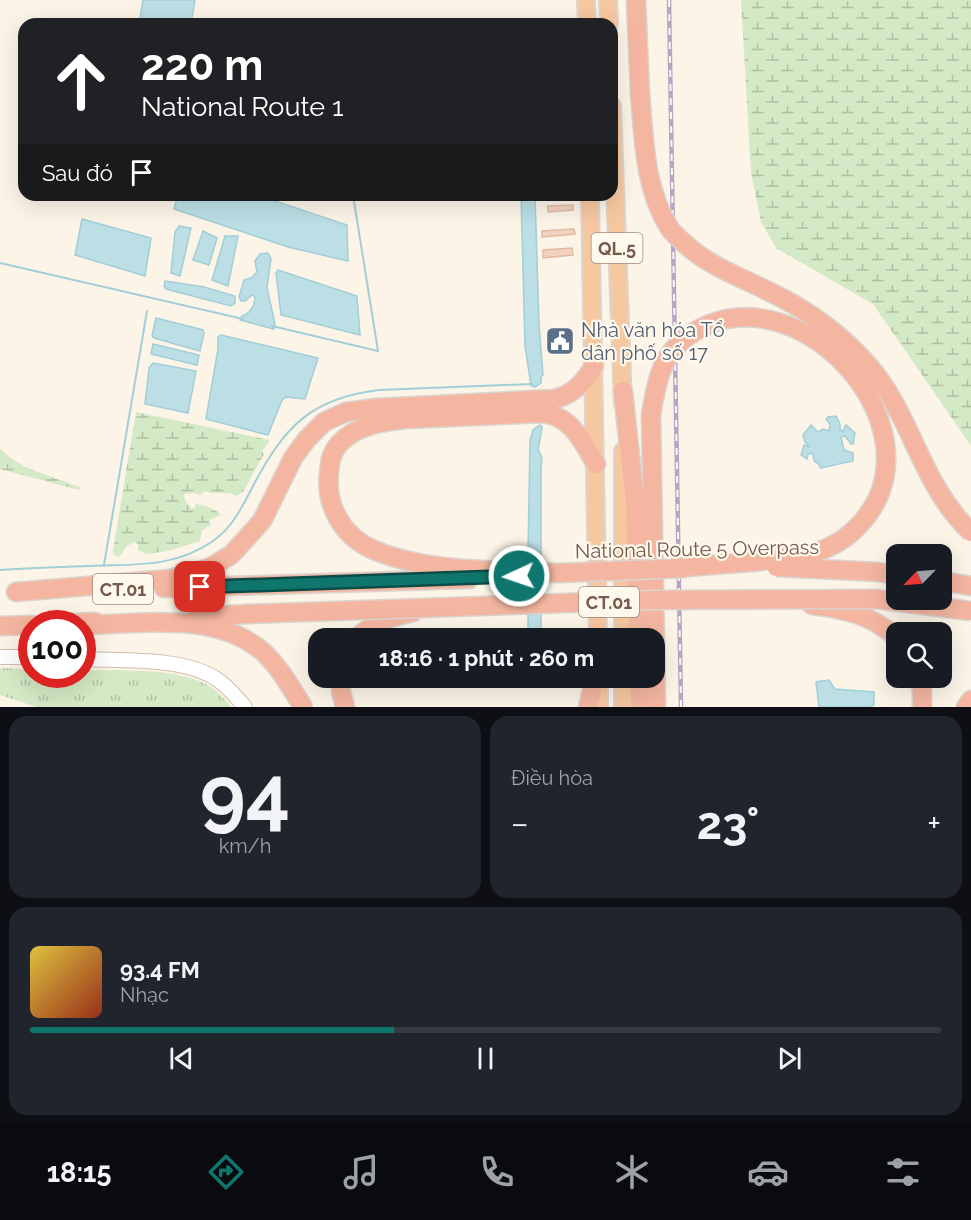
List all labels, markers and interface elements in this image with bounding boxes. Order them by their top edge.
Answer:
text: 220 m [141,41,263,90]
icon: ahead [42,42,120,120]
text: National Route 1 [141,91,344,122]
icon: arrive [125,156,158,189]
text: Sau đó [42,160,113,186]
road number: QL.5 [592,233,642,263]
place label: Nhà văn hóa Tổ dân phố số 17 [581,318,725,365]
public building icon: Nhà văn hóa Tổ dân phố số 17 [544,325,576,357]
street label: National Route 5 Overpass [575,535,819,563]
position arrow [487,544,551,608]
north arrow [886,544,952,610]
map controls [886,544,952,688]
pin [174,561,225,612]
icon: arrive [183,570,216,603]
road number: CT.01 [93,574,153,604]
road number: CT.01 [579,587,639,617]
speed limit sign: 100 [18,610,96,688]
button: search [886,622,952,688]
text: 18:16 · 1 phút · 260 m [379,645,594,671]
text: 94 [200,749,290,840]
text: Điều hòa [511,766,593,790]
text: 23° [697,797,759,850]
text: − [511,804,529,843]
text: + [927,804,941,843]
text: km/h [219,834,271,858]
text: 93.4 FM [120,957,200,983]
text: Nhạc [120,983,169,1007]
icon: previous [165,1042,198,1075]
icon: pause [469,1042,502,1075]
icon: next [773,1042,806,1075]
icon: directions [205,1151,247,1193]
icon: music [340,1151,382,1193]
icon: phone [476,1151,518,1193]
icon: climate [611,1151,653,1193]
icon: car [747,1151,789,1193]
icon: filters [882,1151,924,1193]
text: 18:15 [47,1157,111,1188]

